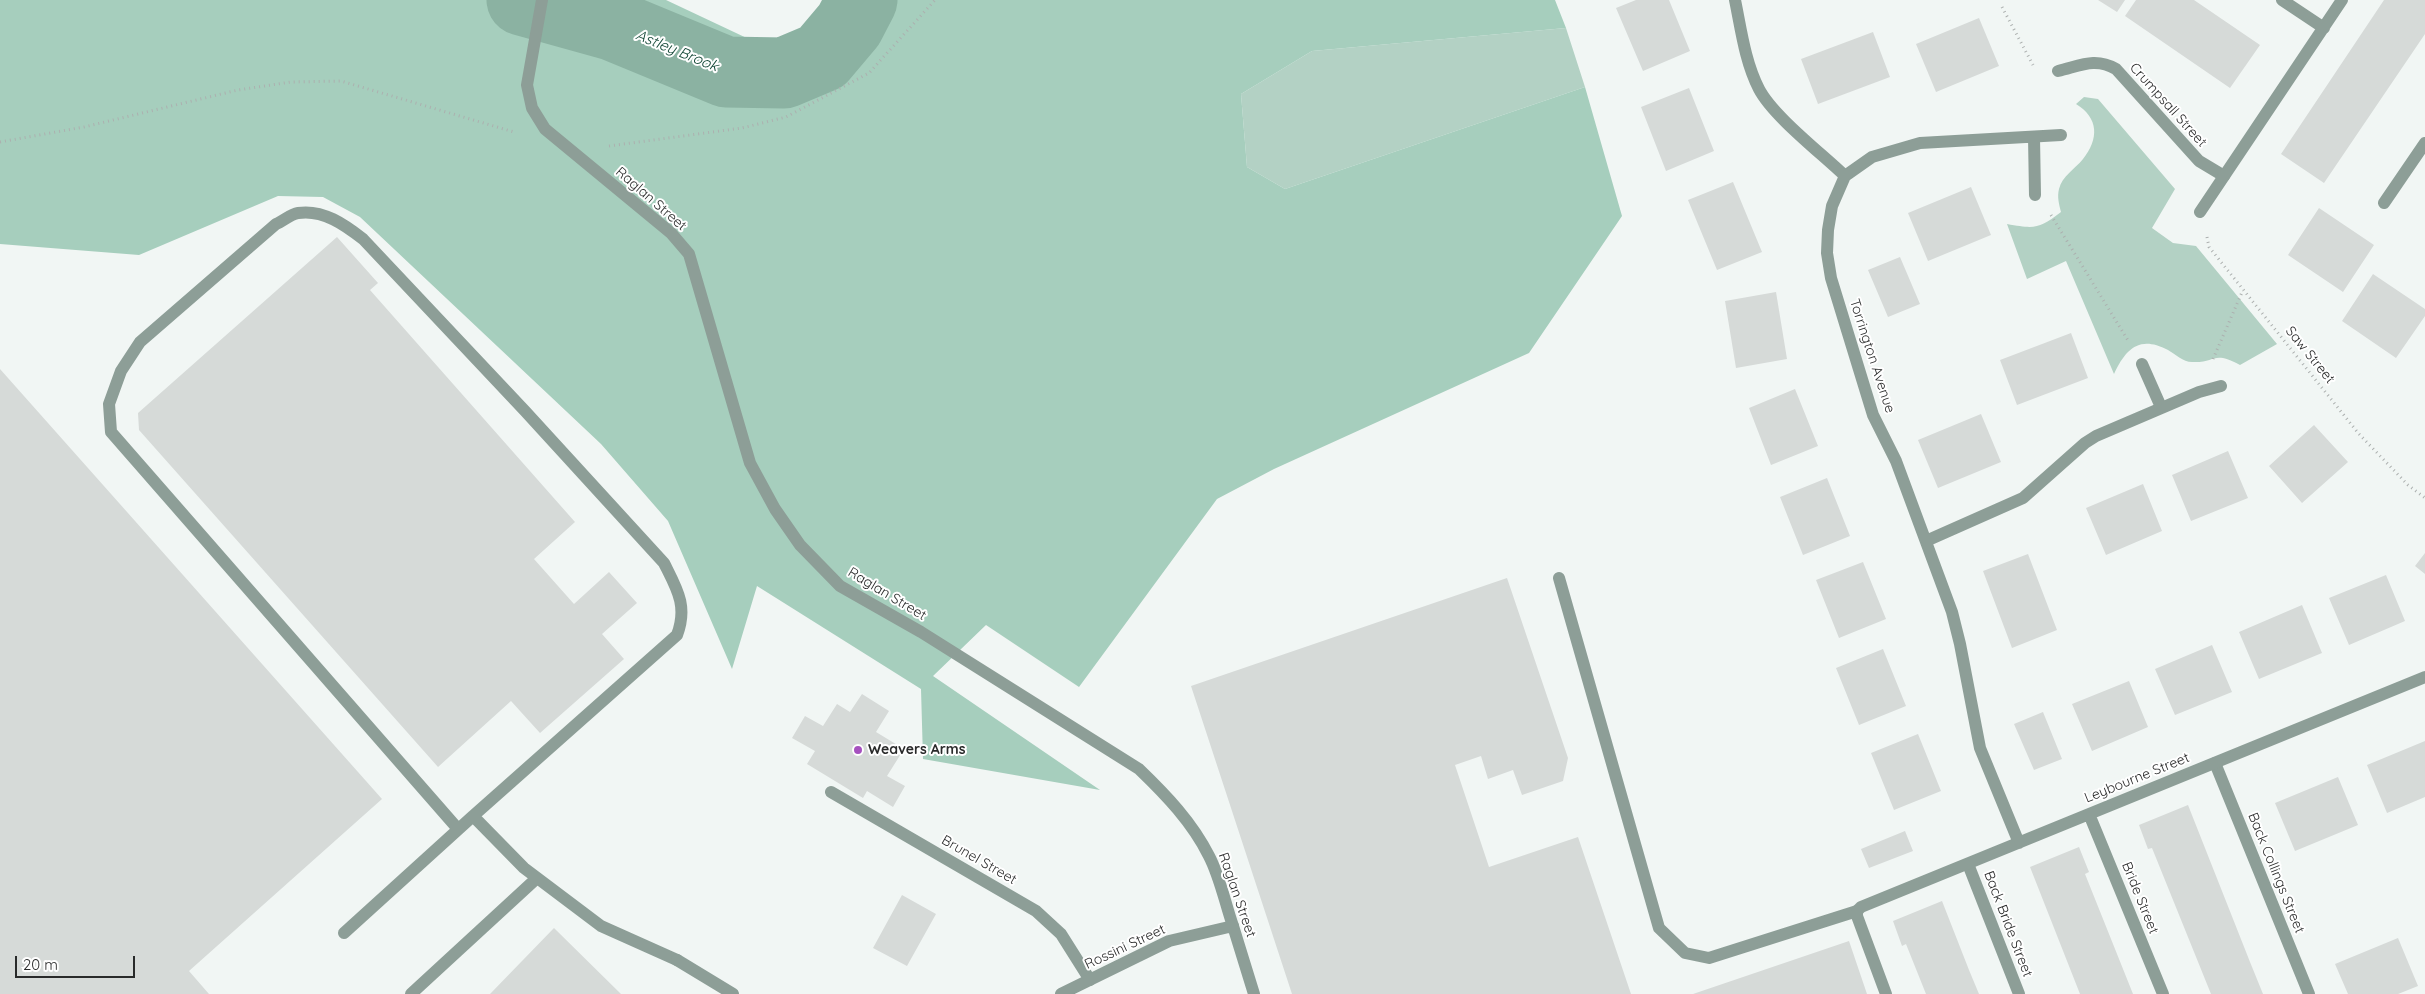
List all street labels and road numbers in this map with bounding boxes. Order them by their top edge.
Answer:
street label: Crumpsall Street [2126,59,2210,151]
street label: Raglan Street [612,164,690,234]
street label: Torrington Avenue [1846,297,1898,415]
street label: Saw Street [2282,323,2338,387]
street label: Raglan Street [845,564,929,624]
street label: Leybourne Street [2082,749,2192,807]
street label: Back Collings Street [2244,810,2308,936]
street label: Brunel Street [939,832,1019,888]
street label: Raglan Street [1215,850,1259,940]
street label: Bride Street [2118,860,2162,936]
street label: Back Bride Street [1980,869,2036,979]
street label: Rossini Street [1082,921,1168,973]

